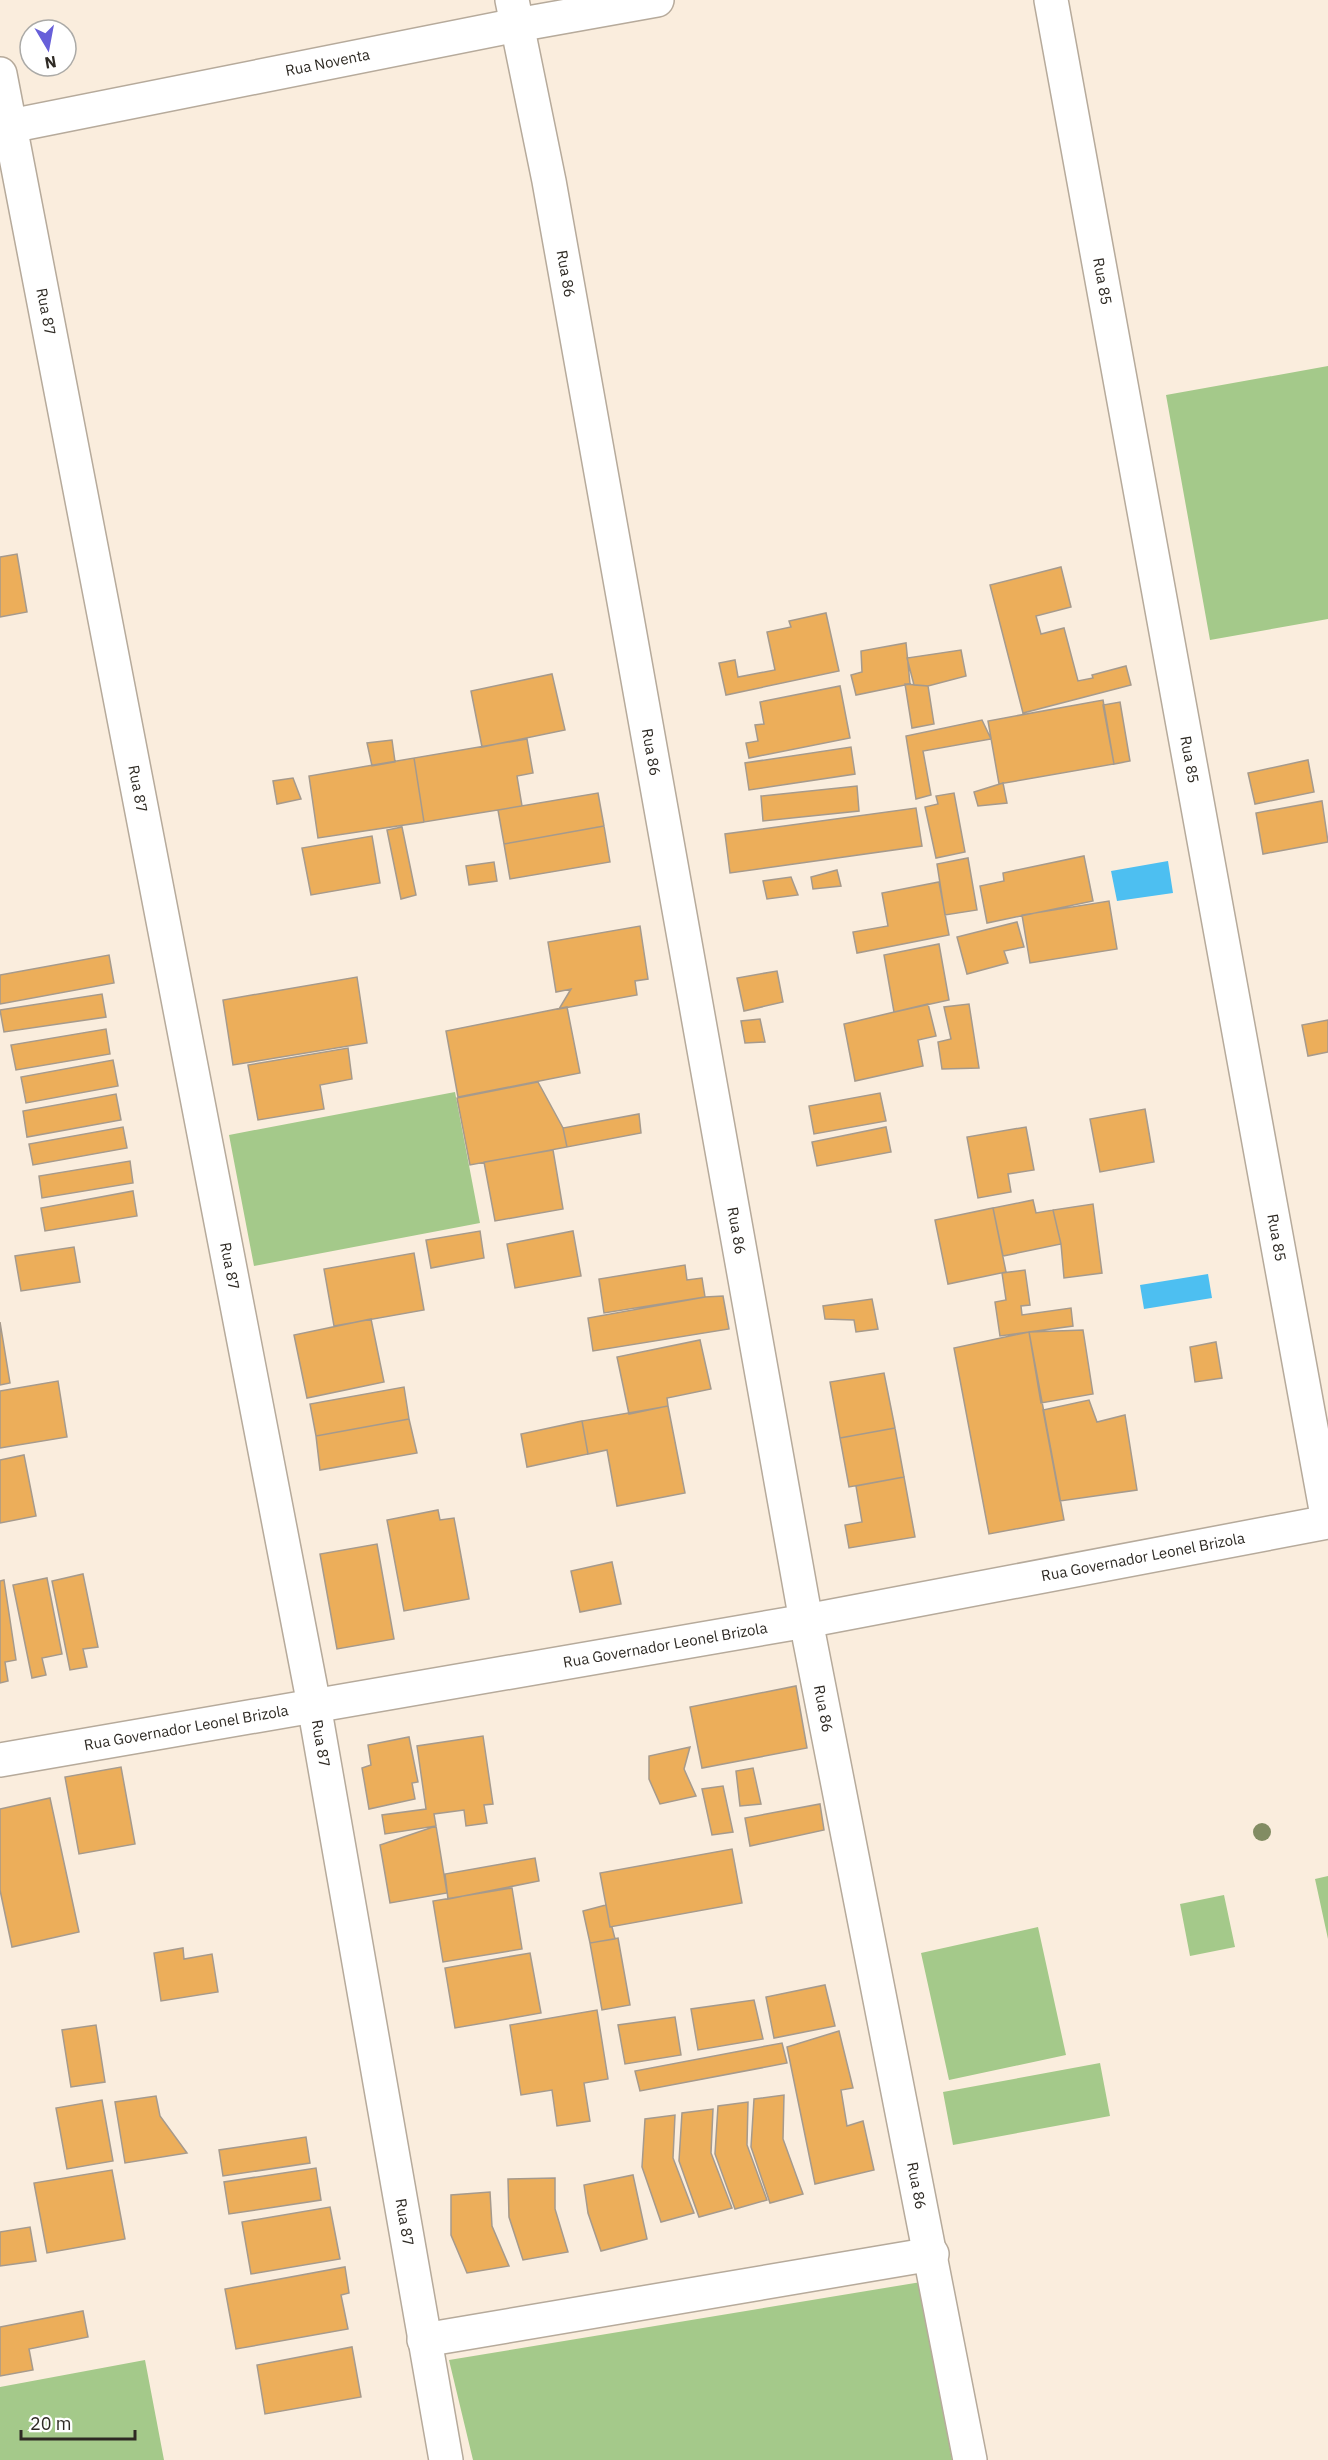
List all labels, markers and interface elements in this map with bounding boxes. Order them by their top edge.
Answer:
north arrow [18,18,78,78]
street label: Rua Noventa [283,45,371,80]
text: N [43,52,58,74]
street label: Rua 86 [553,249,580,299]
street label: Rua 85 [1089,256,1116,306]
street label: Rua 87 [32,286,60,337]
street label: Rua 86 [638,727,665,777]
street label: Rua 85 [1176,734,1203,785]
street label: Rua 87 [124,764,152,814]
street label: Rua 86 [723,1205,750,1256]
street label: Rua 85 [1263,1212,1291,1263]
street label: Rua 87 [216,1241,244,1291]
street label: Rua Governador Leonel Brizola [1040,1528,1246,1585]
street label: Rua Governador Leonel Brizola [561,1618,769,1672]
street label: Rua 86 [810,1683,838,1734]
street label: Rua Governador Leonel Brizola [83,1700,290,1754]
street label: Rua 87 [308,1718,335,1769]
street label: Rua 86 [903,2160,931,2211]
street label: Rua 87 [391,2197,418,2247]
scale bar [21,2403,135,2441]
text: 20 m [30,2412,72,2435]

